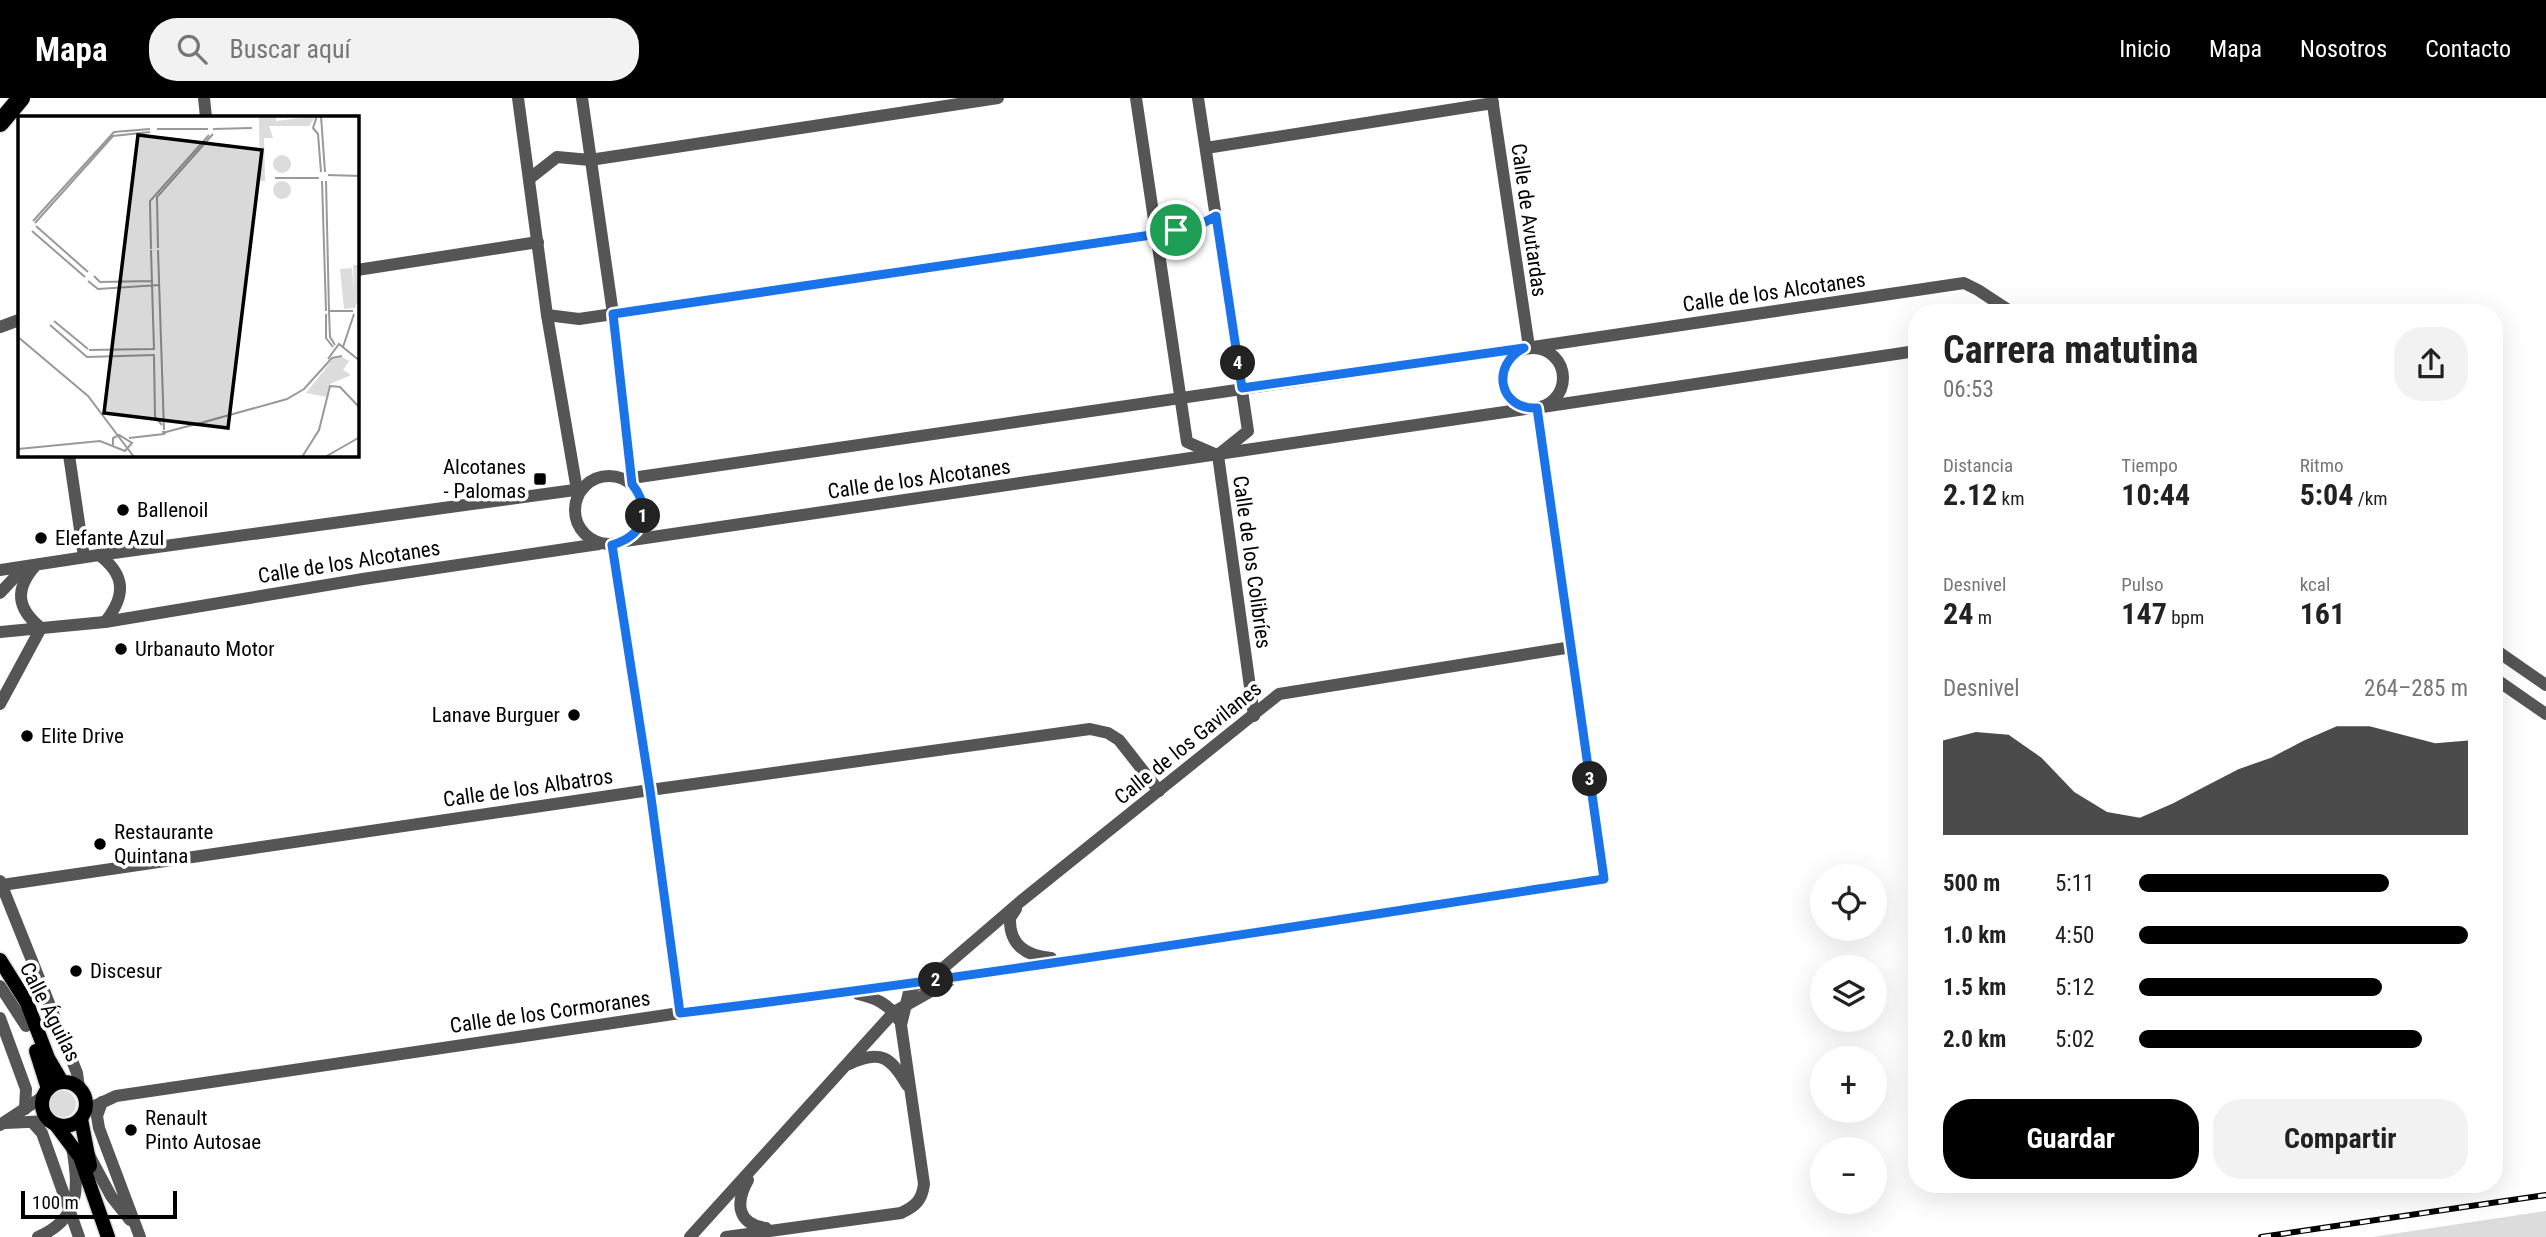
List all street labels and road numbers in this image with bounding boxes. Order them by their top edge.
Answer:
street label: Calle de Avutardas [1506,142,1552,298]
street label: Calle de los Alcotanes [1681,267,1867,317]
street label: Calle de los Alcotanes [826,454,1012,504]
street label: Calle de los Colibríes [1228,474,1276,650]
street label: Calle de los Alcotanes [256,536,442,588]
street label: Calle de los Gavilanes [1110,676,1266,810]
street label: Calle de los Albatros [442,764,614,812]
street label: Calle Águilas [15,958,85,1066]
street label: Calle de los Cormoranes [448,986,652,1038]

